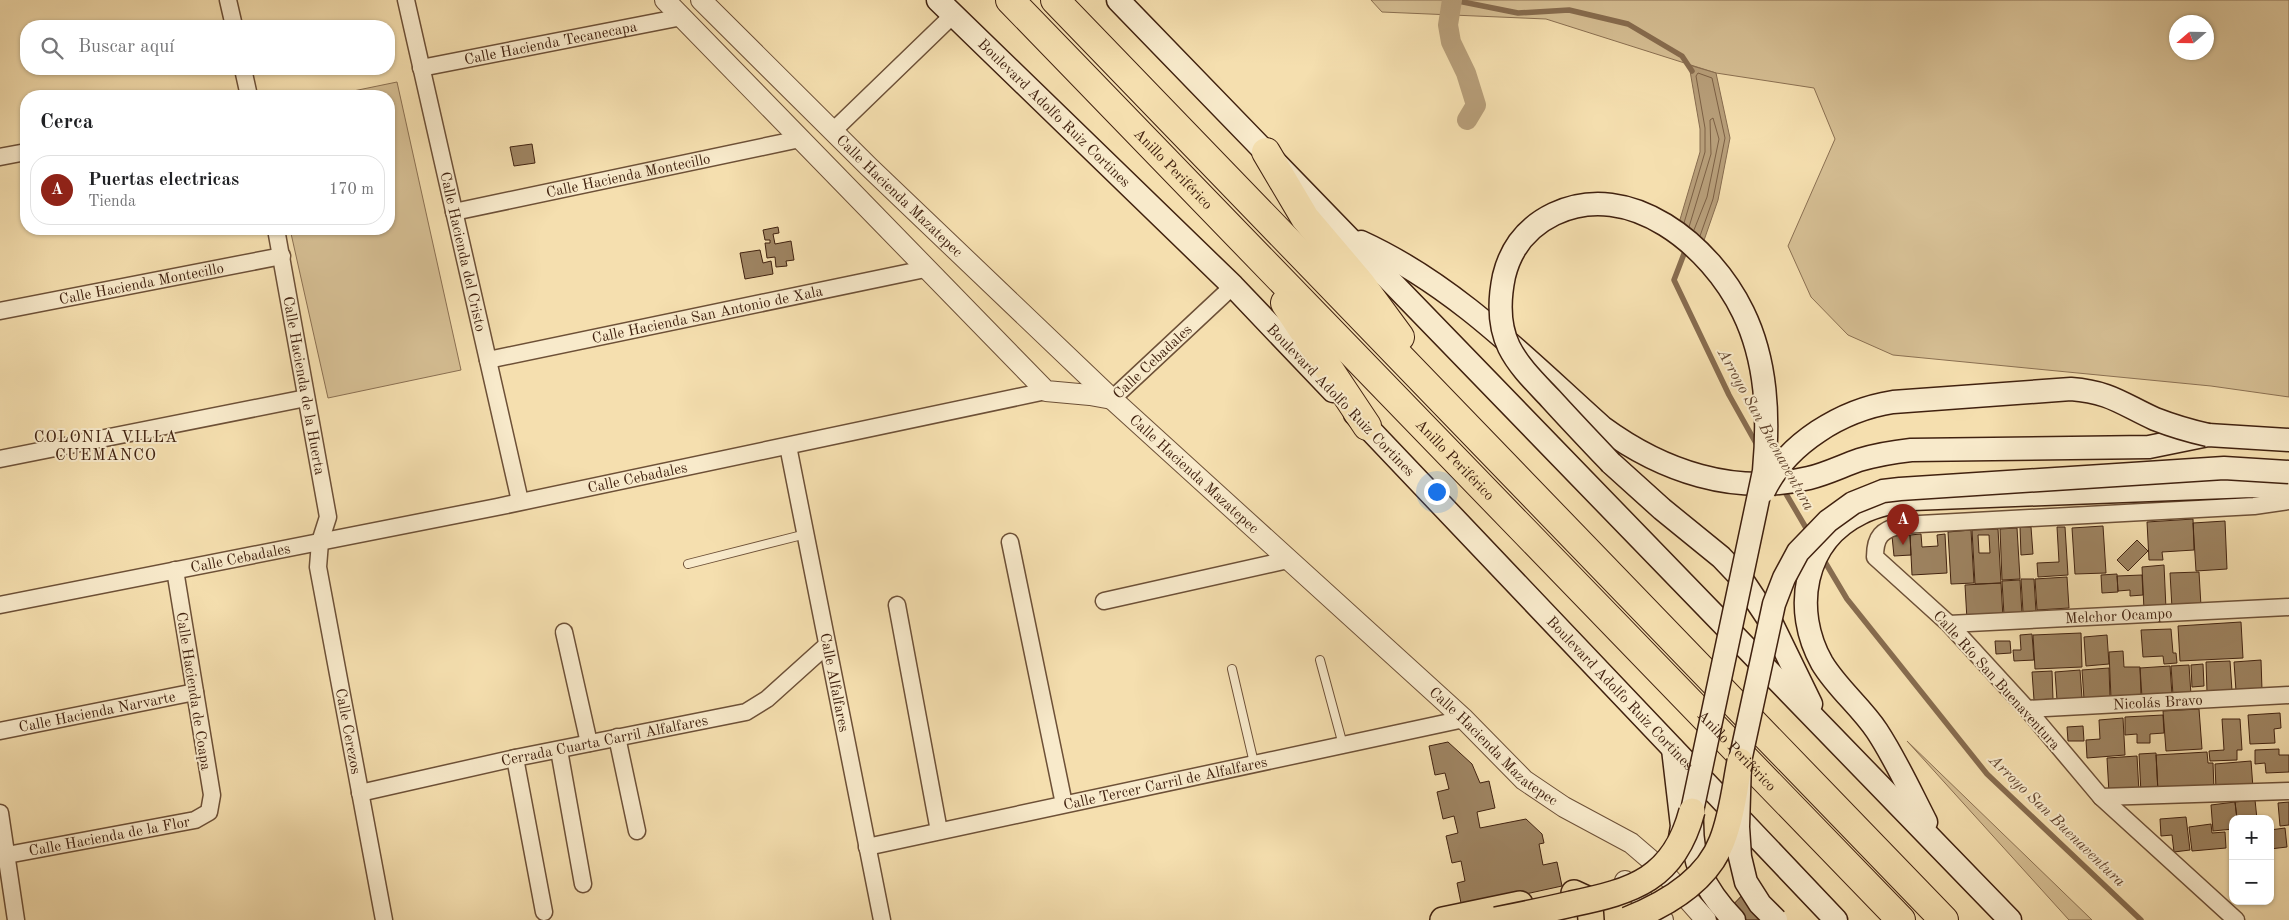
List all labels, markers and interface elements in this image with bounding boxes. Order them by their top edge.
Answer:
north arrow [2169,15,2214,60]
search box [20,20,395,75]
street label: Calle Hacienda Tecanecapa [463,20,639,68]
icon: search [38,34,66,62]
street label: Boulevard Adolfo Ruiz Cortines [974,37,1132,191]
text: Buscar aquí [78,38,174,57]
text: Cerca [40,112,93,133]
street label: Anillo Periférico [1130,127,1215,213]
street label: Calle Hacienda Mazatepec [833,133,965,261]
street label: Calle Hacienda Montecillo [545,152,712,201]
street label: Calle Hacienda del Cristo [436,170,487,333]
text: Puertas electricas [88,171,239,190]
text: A [51,182,63,198]
text: 170 m [329,182,374,198]
text: Tienda [88,194,136,210]
street label: Calle Hacienda Montecillo [58,262,225,308]
street label: Calle Hacienda San Antonio de Xala [591,284,825,347]
street label: Calle Hacienda de la Huerta [279,295,326,477]
street label: Calle Cebadales [1111,322,1195,403]
street label: Boulevard Adolfo Ruiz Cortines [1263,322,1417,480]
water label: Arroyo San Buenaventura [1714,346,1817,514]
street label: Calle Hacienda Mazatepec [1126,413,1261,537]
street label: Anillo Periférico [1412,417,1496,504]
district label: COLONIA VILLA CUEMANCO [34,430,178,464]
street label: Calle Cebadales [586,461,689,497]
your location [1424,479,1450,505]
pin: A [1887,504,1919,545]
street label: Calle Cebadales [189,542,292,576]
street label: Melchor Ocampo [2065,607,2173,627]
street label: Calle Río San Buenaventura [1930,609,2063,754]
street label: Calle Hacienda de Coapa [173,611,213,772]
street label: Boulevard Adolfo Ruiz Cortines [1543,614,1695,774]
street label: Calle Alfalfares [816,632,851,734]
street label: Calle Hacienda Mazatepec [1426,685,1560,810]
street label: Calle Cerezos [332,687,363,776]
street label: Calle Hacienda Narvarte [18,690,177,736]
street label: Nicolás Bravo [2113,694,2203,713]
street label: Anillo Periférico [1694,708,1778,795]
street label: Cerrada Cuarta Carril Alfalfares [500,714,709,770]
water label: Arroyo San Buenaventura [1985,752,2128,891]
street label: Calle Tercer Carril de Alfalfares [1062,755,1269,814]
street label: Calle Hacienda de la Flor [28,815,191,860]
map controls [2229,815,2274,905]
button: + [2229,815,2274,860]
button: − [2229,860,2274,905]

